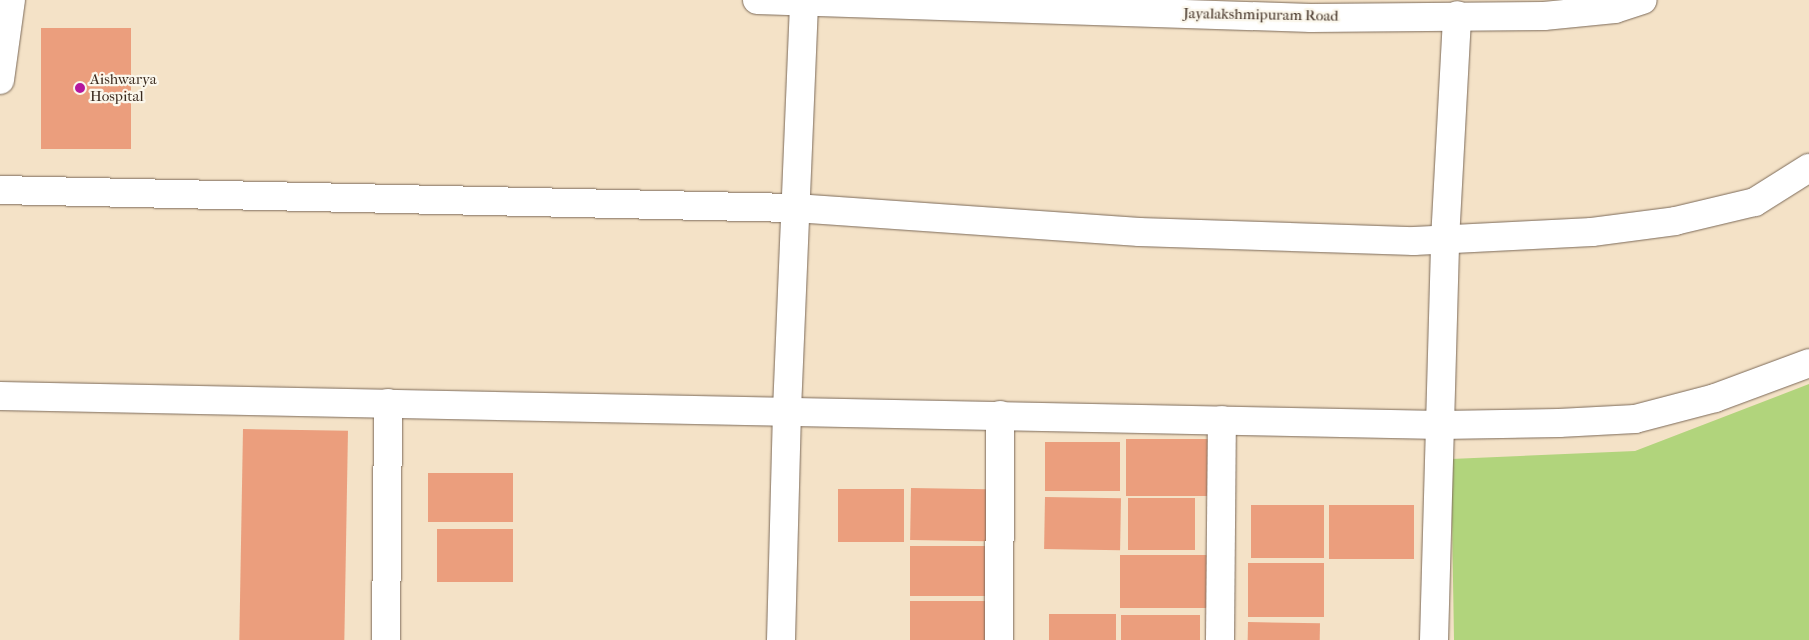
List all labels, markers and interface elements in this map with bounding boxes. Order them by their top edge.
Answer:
street label: Jayalakshmipuram Road [1183,5,1339,25]
place label: Aishwarya Hospital [90,70,157,105]
marker: Aishwarya Hospital [74,82,86,94]

